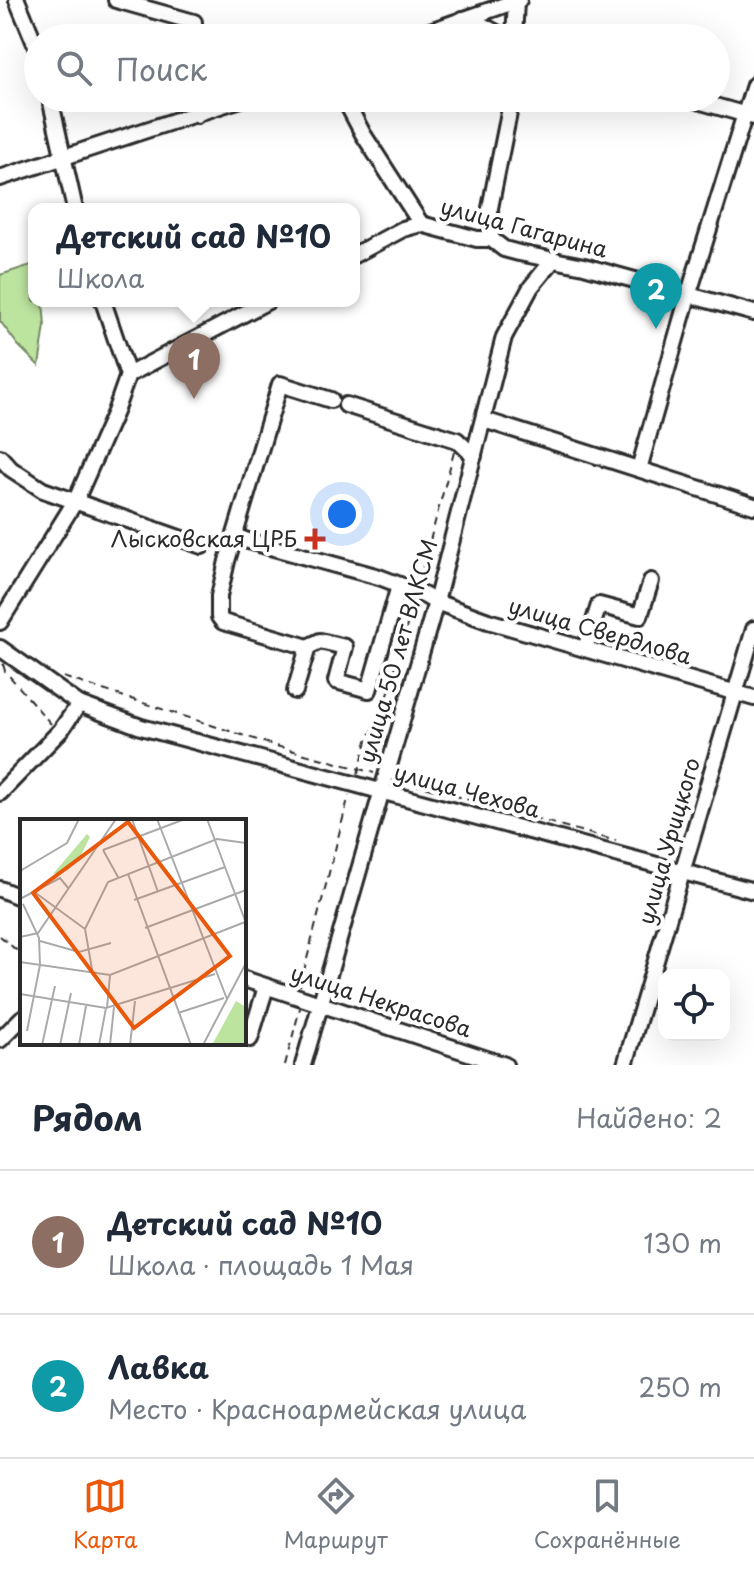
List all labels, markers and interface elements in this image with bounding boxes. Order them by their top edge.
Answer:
search box [24,24,730,112]
icon: search [52,46,96,90]
text: Поиск [116,46,207,91]
street label: улица Гагарина [437,188,612,265]
popup [28,203,360,307]
text: Детский сад №10 [57,213,331,258]
text: Школа [57,258,144,297]
pin: 2 [630,263,682,329]
pin: 1 [168,333,220,399]
your location [322,494,362,534]
place label: Лысковская ЦРБ [111,521,297,554]
marker: Лысковская ЦРБ [304,528,326,550]
street label: улица 50 лет ВЛКСМ [349,535,444,766]
street label: улица Свердлова [505,588,696,672]
street label: улица Урицкого [628,753,707,928]
street label: улица Чехова [391,754,544,825]
inset map [20,819,246,1045]
street label: улица Некрасова [287,955,476,1044]
map controls [658,969,730,1041]
button: locate [658,969,730,1041]
text: Рядом [32,1091,143,1143]
text: Найдено: 2 [576,1098,722,1137]
text: Детский сад №10 [108,1200,382,1245]
text: 1 [52,1223,64,1262]
text: 130 m [643,1223,722,1262]
text: Школа · площадь 1 Мая [108,1245,414,1284]
text: Лавка [108,1344,209,1389]
text: 2 [49,1367,67,1406]
text: 250 m [638,1367,722,1406]
text: Место · Красноармейская улица [108,1389,526,1428]
tab: Карта [73,1474,138,1555]
tab: Маршрут [284,1474,388,1555]
tab: Сохранённые [534,1474,681,1555]

